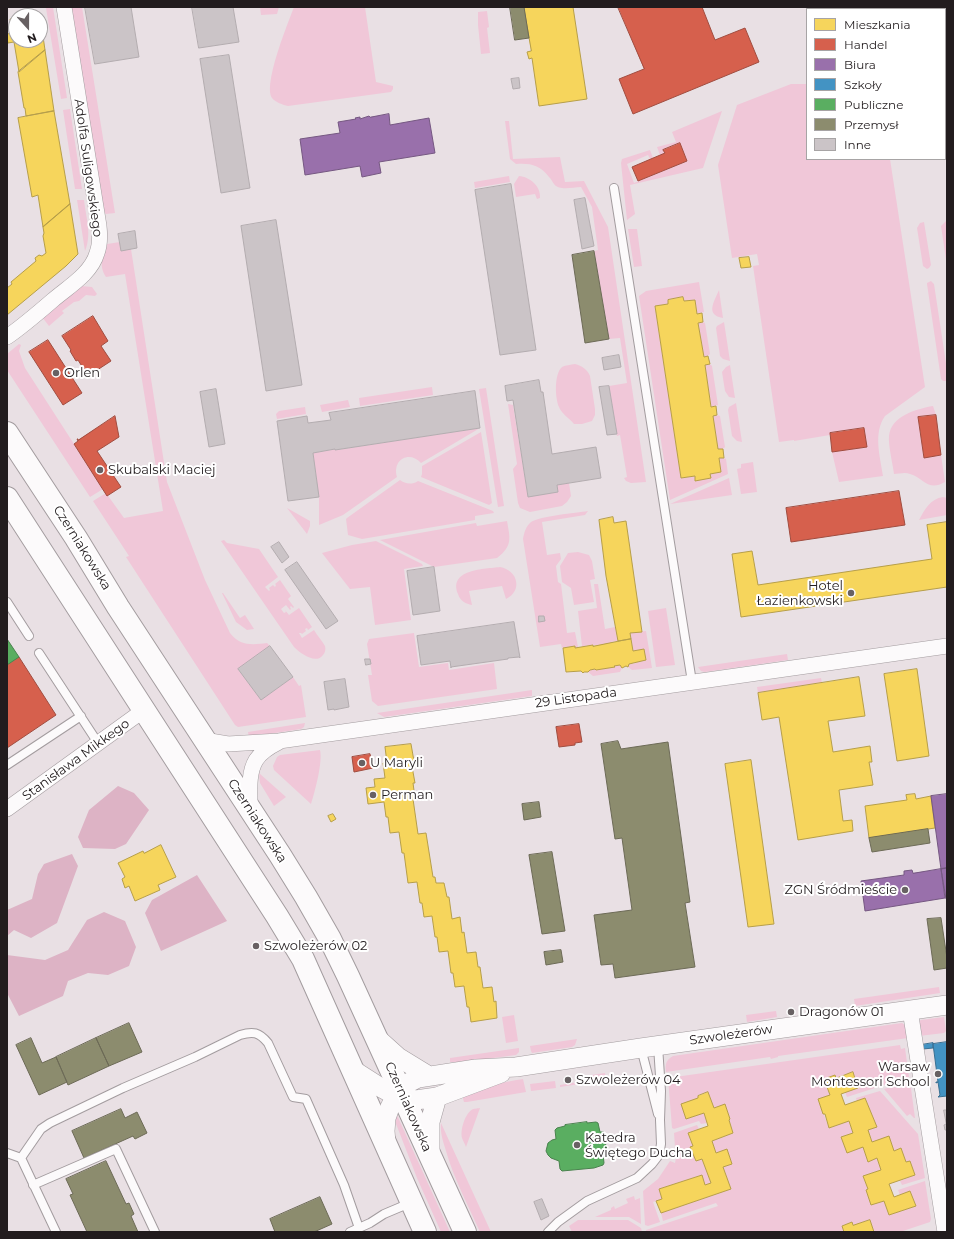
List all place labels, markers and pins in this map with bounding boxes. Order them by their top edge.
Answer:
place label: Orlen [64,365,100,381]
marker: Orlen [51,368,61,378]
place label: Skubalski Maciej [108,462,215,478]
marker: Skubalski Maciej [95,465,105,475]
place label: Hotel Łazienkowski [756,578,843,609]
marker: Hotel Łazienkowski [846,588,856,598]
place label: U Maryli [370,755,423,771]
marker: U Maryli [357,758,367,768]
place label: Perman [381,787,433,803]
marker: Perman [368,790,378,800]
place label: ZGN Śródmieście [785,882,897,898]
marker: ZGN Śródmieście [900,885,910,895]
place label: Szwoleżerów 02 [264,938,367,954]
marker: Szwoleżerów 02 [251,941,261,951]
place label: Dragonów 01 [799,1004,884,1020]
marker: Dragonów 01 [786,1007,796,1017]
place label: Warsaw Montessori School [811,1059,930,1090]
marker: Warsaw Montessori School [933,1069,943,1079]
place label: Szwoleżerów 04 [576,1072,681,1088]
marker: Szwoleżerów 04 [563,1075,573,1085]
place label: Katedra Świętego Ducha [585,1130,692,1161]
marker: Katedra Świętego Ducha [572,1140,582,1150]

